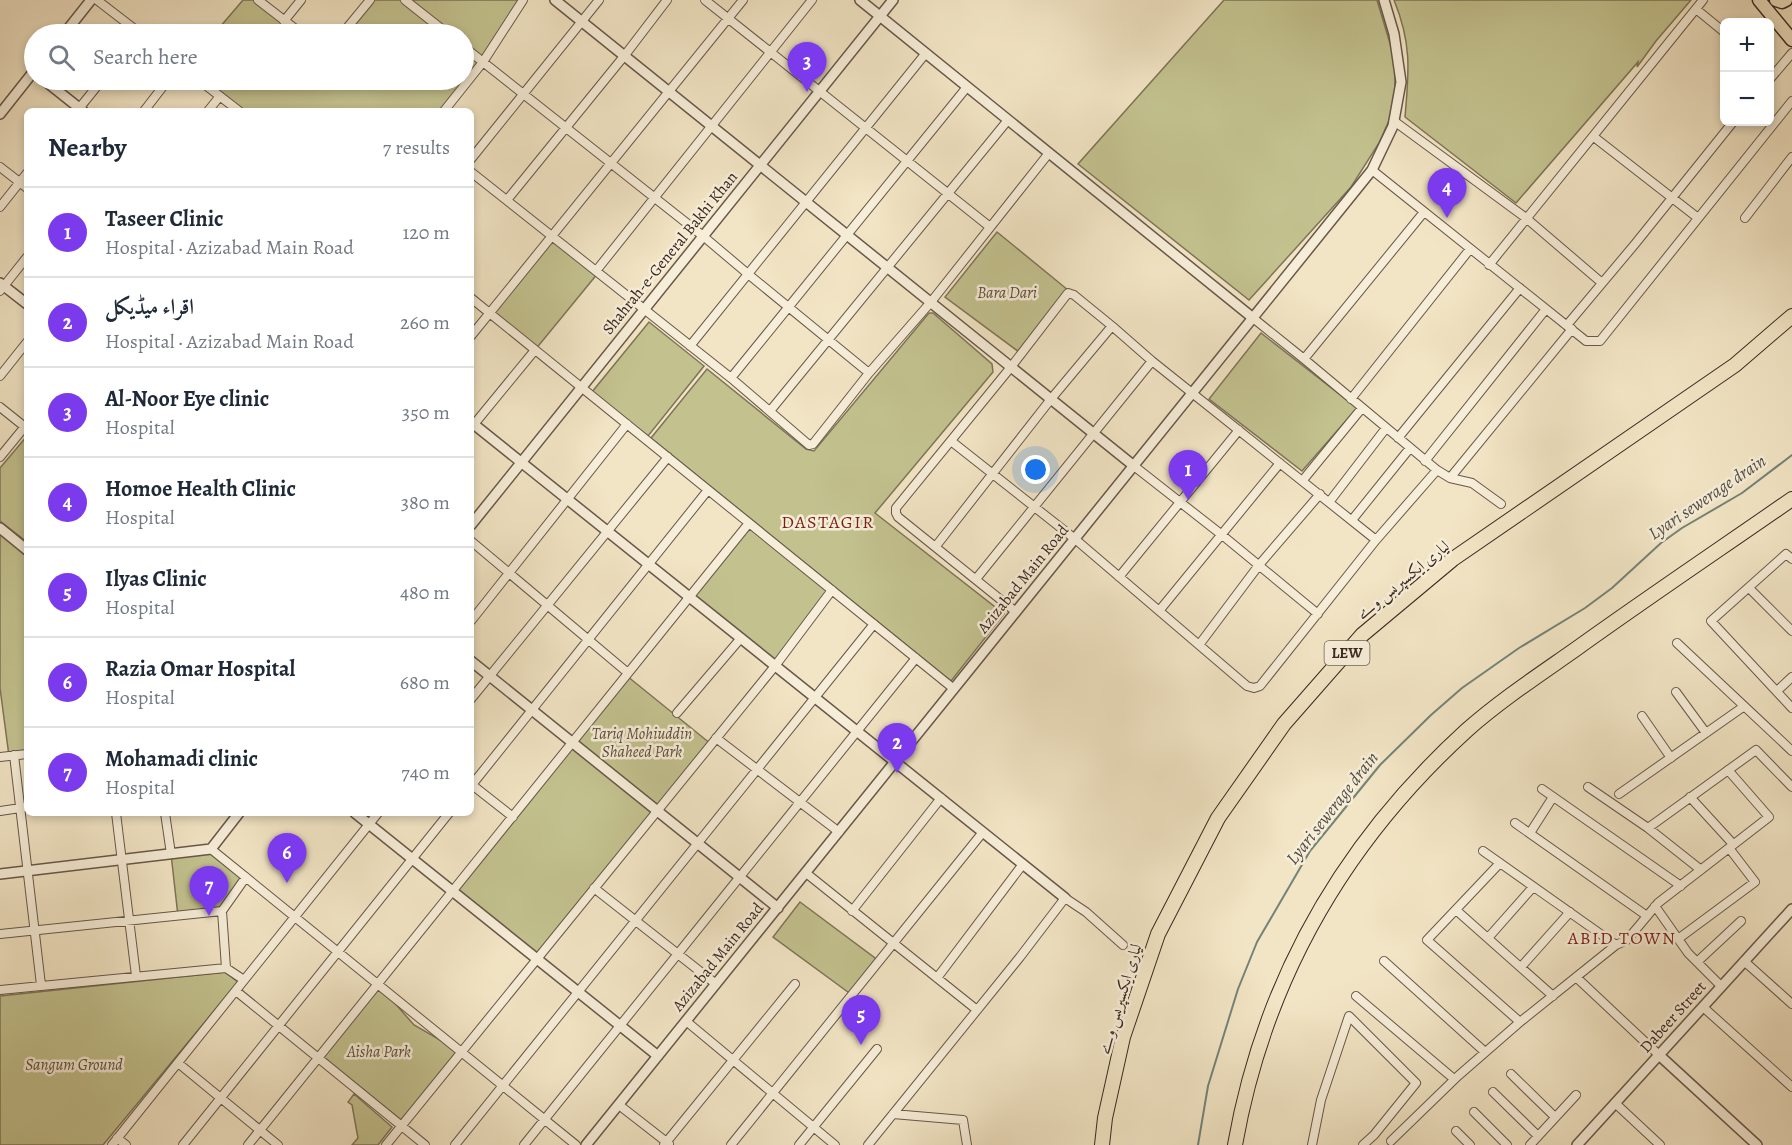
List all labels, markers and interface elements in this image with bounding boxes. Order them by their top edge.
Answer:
map controls [1720,18,1774,126]
button: + [1720,18,1774,72]
search box [24,24,474,90]
icon: search [45,41,78,74]
text: Search here [93,42,198,72]
pin: 3 [788,42,826,92]
button: − [1720,72,1774,126]
text: Nearby [48,130,127,165]
text: 7 results [383,134,450,161]
street label: Shahrah-e-General Bakhi Khan [597,167,743,339]
pin: 4 [1428,168,1466,218]
text: Taseer Clinic [105,204,224,234]
text: 1 [64,219,71,246]
text: 120 m [402,219,450,246]
text: Hospital · Azizabad Main Road [105,234,354,261]
park label: Bara Dari [977,282,1037,304]
text: اقراء میڈیکل [105,292,194,322]
text: 2 [63,309,72,336]
text: 260 m [400,309,450,336]
text: Hospital · Azizabad Main Road [105,328,354,355]
text: Al-Noor Eye clinic [105,384,269,414]
text: 3 [63,399,72,426]
text: 350 m [402,399,450,426]
text: Hospital [105,414,175,441]
water label: Lyari sewerage drain [1644,449,1771,545]
pin: 1 [1168,450,1208,500]
your location [1021,455,1050,484]
text: Homoe Health Clinic [105,474,296,504]
text: 4 [63,489,72,516]
text: 380 m [401,489,450,516]
text: Hospital [105,504,175,531]
district label: DASTAGIR [781,510,875,534]
street label: Azizabad Main Road [972,520,1074,639]
street label: لیاری ایکسپریس وے [1352,535,1454,625]
text: Ilyas Clinic [105,564,207,594]
text: 5 [63,579,72,606]
text: 480 m [400,579,450,606]
text: Hospital [105,594,175,621]
road number: LEW [1324,641,1370,665]
text: Razia Omar Hospital [105,654,295,684]
text: 6 [63,669,72,696]
text: 680 m [400,669,450,696]
text: Hospital [105,684,175,711]
park label: Tariq Mohiuddin Shaheed Park [592,723,692,763]
pin: 2 [878,724,916,773]
text: Mohamadi clinic [105,744,258,774]
water label: Lyari sewerage drain [1280,747,1384,869]
text: 7 [63,759,72,786]
text: 740 m [401,759,450,786]
text: Hospital [105,774,175,801]
pin: 6 [268,834,306,883]
pin: 7 [190,866,228,916]
street label: Azizabad Main Road [667,898,769,1017]
district label: ABID TOWN [1567,926,1676,950]
street label: لیاری ایکسپریس وے [1093,941,1147,1057]
street label: Dabeer Street [1635,976,1711,1058]
pin: 5 [842,996,880,1045]
park label: Aisha Park [346,1041,411,1063]
park label: Sangum Ground [25,1054,123,1076]

